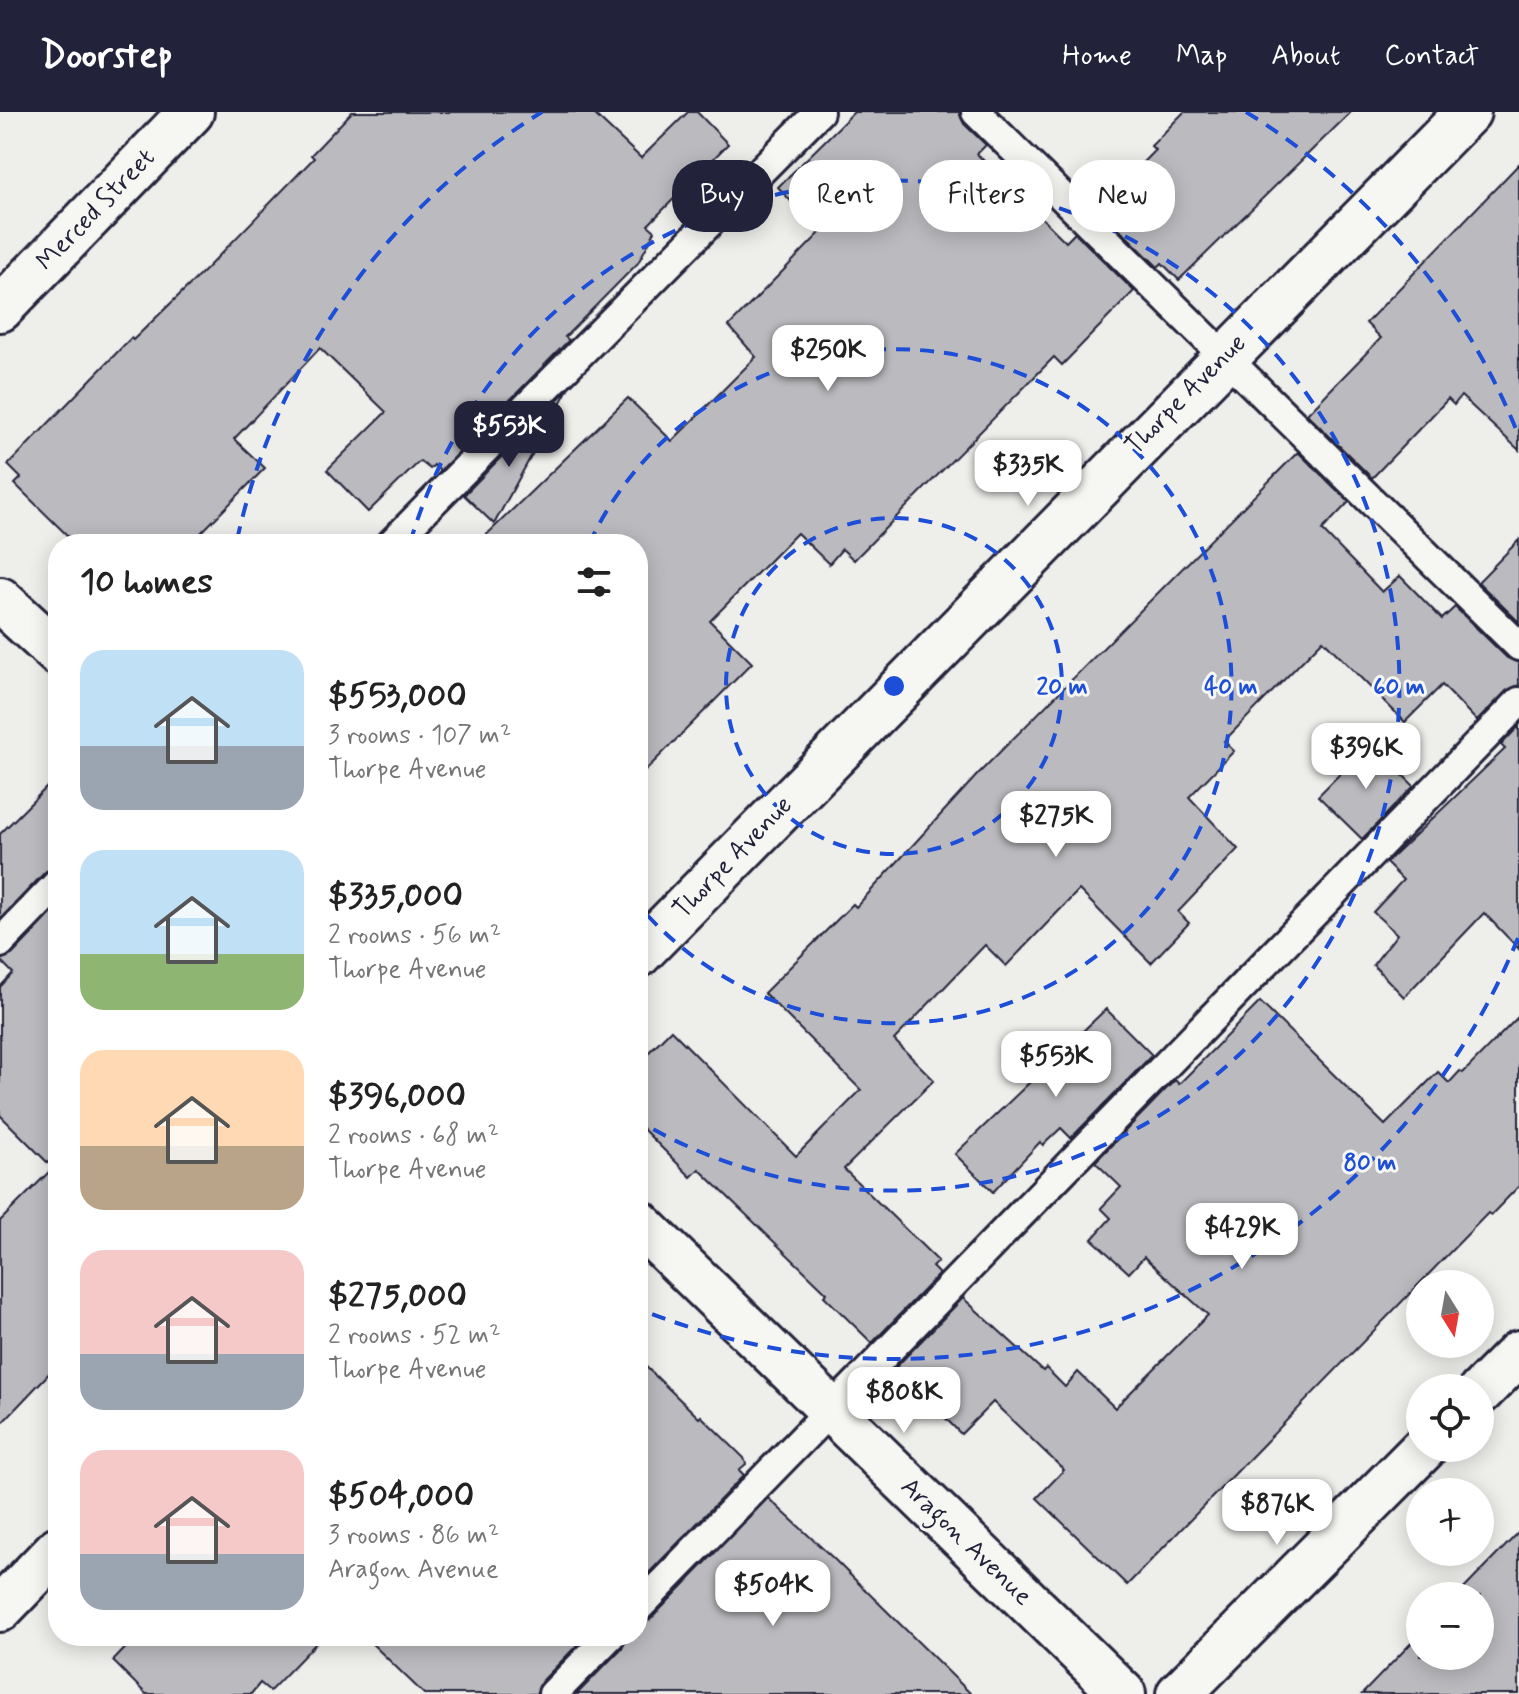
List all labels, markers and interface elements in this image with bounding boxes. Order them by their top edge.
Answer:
text: Doorstep [40,32,173,81]
text: Home [1062,38,1132,75]
text: Map [1176,38,1227,75]
text: About [1271,38,1340,75]
text: Contact [1384,38,1479,75]
street label: Merced Street [29,142,163,278]
chip: Buy [672,160,773,232]
chip: Rent [789,160,903,232]
chip: Filters [919,160,1053,232]
chip: New [1069,160,1175,232]
pin: $250K [772,325,884,393]
street label: Thorpe Avenue [1118,327,1254,463]
text: $250K [790,334,866,368]
pin: $553K [453,401,565,469]
text: $553K [472,410,546,444]
pin: $335K [972,440,1084,508]
text: $335K [993,449,1063,483]
text: 10 homes [80,560,213,605]
icon: filters [572,560,616,604]
centre of rings [880,672,908,700]
text: 20 m [1036,672,1088,703]
text: 40 m [1204,672,1258,703]
text: 60 m [1373,672,1425,703]
text: $553,000 [328,674,467,719]
icon: home [144,682,240,778]
text: 3 rooms · 107 m² [328,719,511,753]
pin: $396K [1310,723,1422,791]
text: $396K [1329,732,1403,766]
text: Thorpe Avenue [328,753,486,787]
street label: Thorpe Avenue [666,789,800,927]
pin: $275K [1000,791,1112,859]
text: $275K [1019,800,1093,834]
text: $335,000 [328,874,463,919]
icon: home [144,882,240,978]
text: 2 rooms · 56 m² [328,919,501,953]
text: Thorpe Avenue [328,953,486,987]
pin: $553K [1000,1031,1112,1099]
text: $553K [1019,1040,1093,1074]
text: $396,000 [328,1074,466,1119]
icon: home [144,1082,240,1178]
text: 2 rooms · 68 m² [328,1119,499,1153]
text: 80 m [1344,1148,1396,1179]
text: Thorpe Avenue [328,1153,486,1187]
pin: $429K [1186,1203,1298,1271]
text: $429K [1204,1212,1280,1246]
north arrow [1406,1270,1494,1358]
map controls [1406,1270,1494,1670]
text: $275,000 [328,1274,467,1319]
icon: home [144,1282,240,1378]
text: 2 rooms · 52 m² [328,1319,500,1353]
text: Thorpe Avenue [328,1353,486,1387]
pin: $808K [848,1367,960,1435]
button: locate [1406,1374,1494,1462]
text: $808K [865,1376,943,1410]
street label: Aragon Avenue [891,1471,1039,1616]
text: $504,000 [328,1474,474,1519]
button: + [1406,1478,1494,1566]
pin: $876K [1221,1479,1333,1547]
icon: home [144,1482,240,1578]
text: $876K [1240,1488,1314,1522]
text: 3 rooms · 86 m² [328,1519,499,1553]
text: Aragon Avenue [328,1553,499,1587]
pin: $504K [717,1560,829,1628]
text: $504K [733,1569,813,1603]
button: − [1406,1582,1494,1670]

